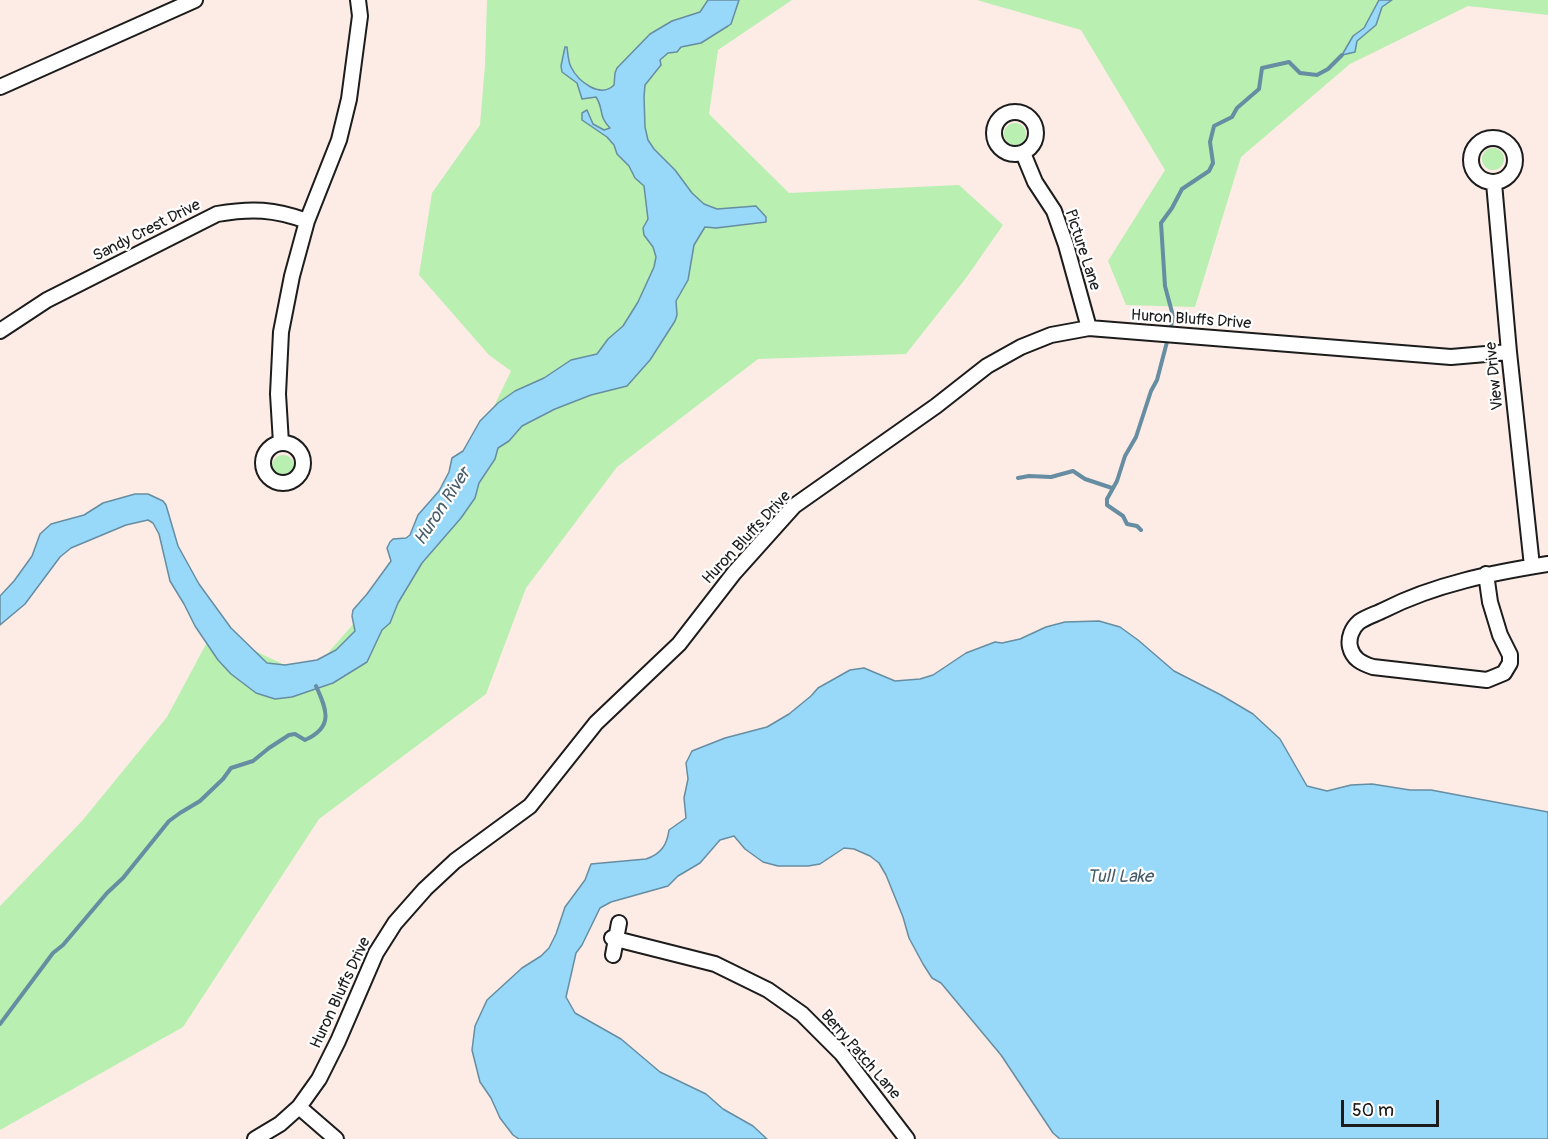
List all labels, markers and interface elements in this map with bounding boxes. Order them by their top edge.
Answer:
street label: Sandy Crest Drive [90,196,204,266]
street label: Picture Lane [1060,207,1104,293]
street label: Huron Bluffs Drive [1130,306,1252,334]
street label: View Drive [1482,341,1508,411]
water label: Huron River [410,464,476,550]
street label: Huron Bluffs Drive [699,487,795,589]
water label: Tull Lake [1087,866,1153,888]
street label: Huron Bluffs Drive [307,934,375,1052]
street label: Berry Patch Lane [816,1006,904,1104]
scale bar [1344,1088,1442,1126]
text: 50 m [1352,1099,1394,1122]

